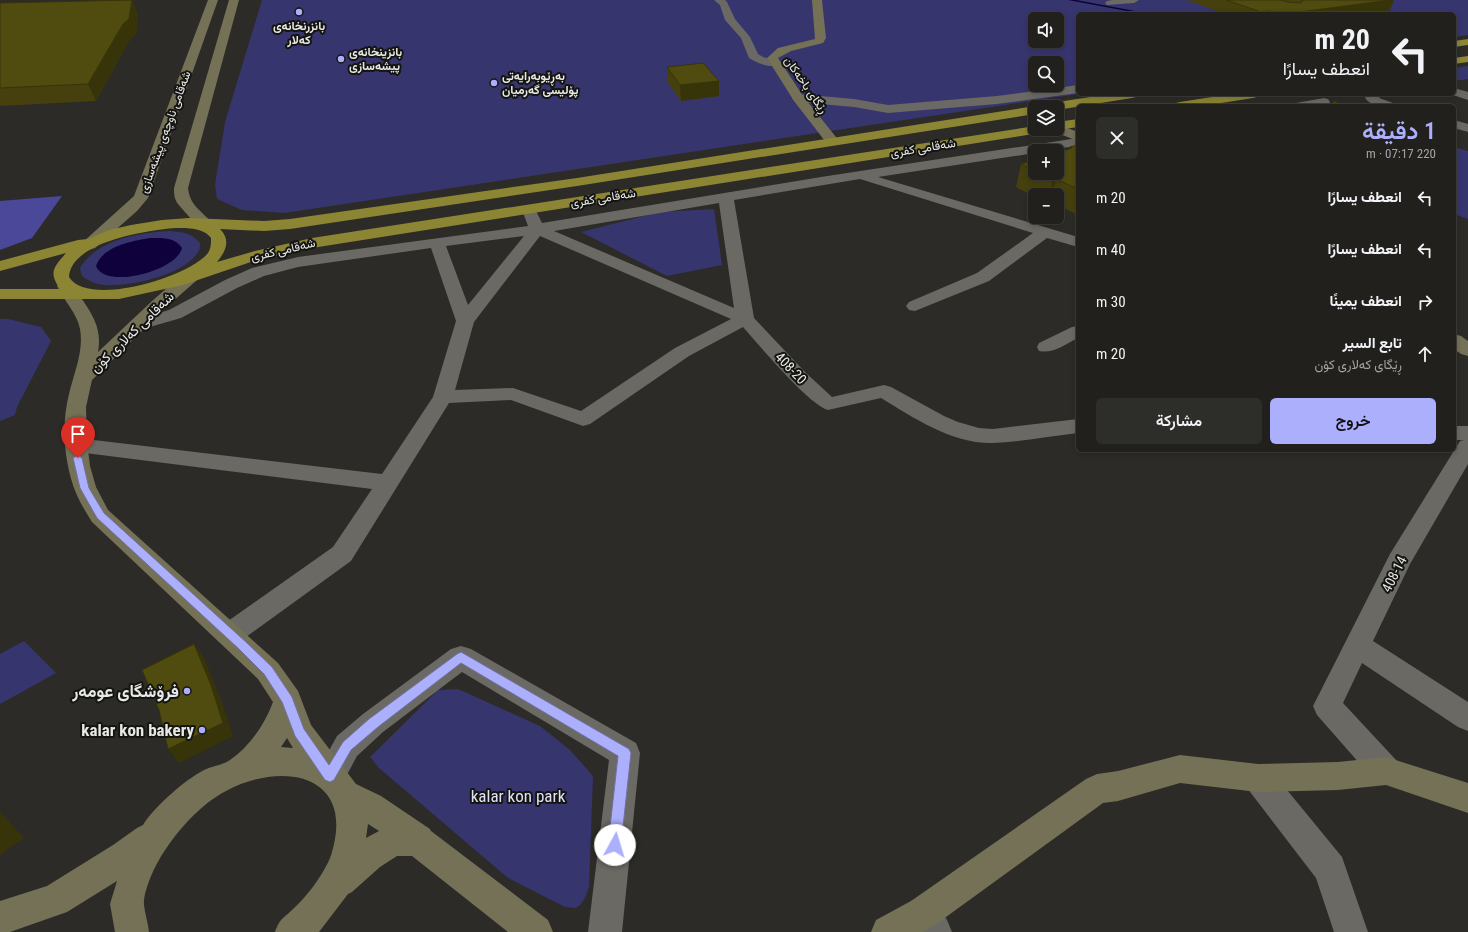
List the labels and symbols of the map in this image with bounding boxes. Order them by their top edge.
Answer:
marker: بانزرنخانەی کەلار [294,7,304,17]
place label: بانزرنخانەی کەلار [273,19,325,48]
place label: بانزینخانەی پیشەسازی [349,45,403,74]
marker: بانزینخانەی پیشەسازی [336,54,346,64]
street label: ڕێگای باخەکان [779,54,831,118]
street label: شەقامی ناوچەی پیشەسازی [136,69,195,195]
place label: بەڕێوبەرایەتی پۆلیسی گەرمیان [502,69,578,98]
marker: بەڕێوبەرایەتی پۆلیسی گەرمیان [489,78,499,88]
street label: شەقامی کفری [889,136,957,161]
street label: شەقامی کفری [569,186,637,211]
street label: شەقامی کفری [249,236,317,265]
street label: شەقامی کەلاری کۆن [87,288,178,377]
street label: 408-20 [772,349,810,387]
pin [61,417,95,458]
street label: 408-14 [1378,553,1410,595]
place label: فرۆشگای عومەر [71,681,179,702]
marker: فرۆشگای عومەر [182,686,192,696]
place label: kalar kon bakery [81,720,194,740]
marker: kalar kon bakery [197,725,207,735]
park label: kalar kon park [471,786,566,806]
position arrow [594,824,636,866]

